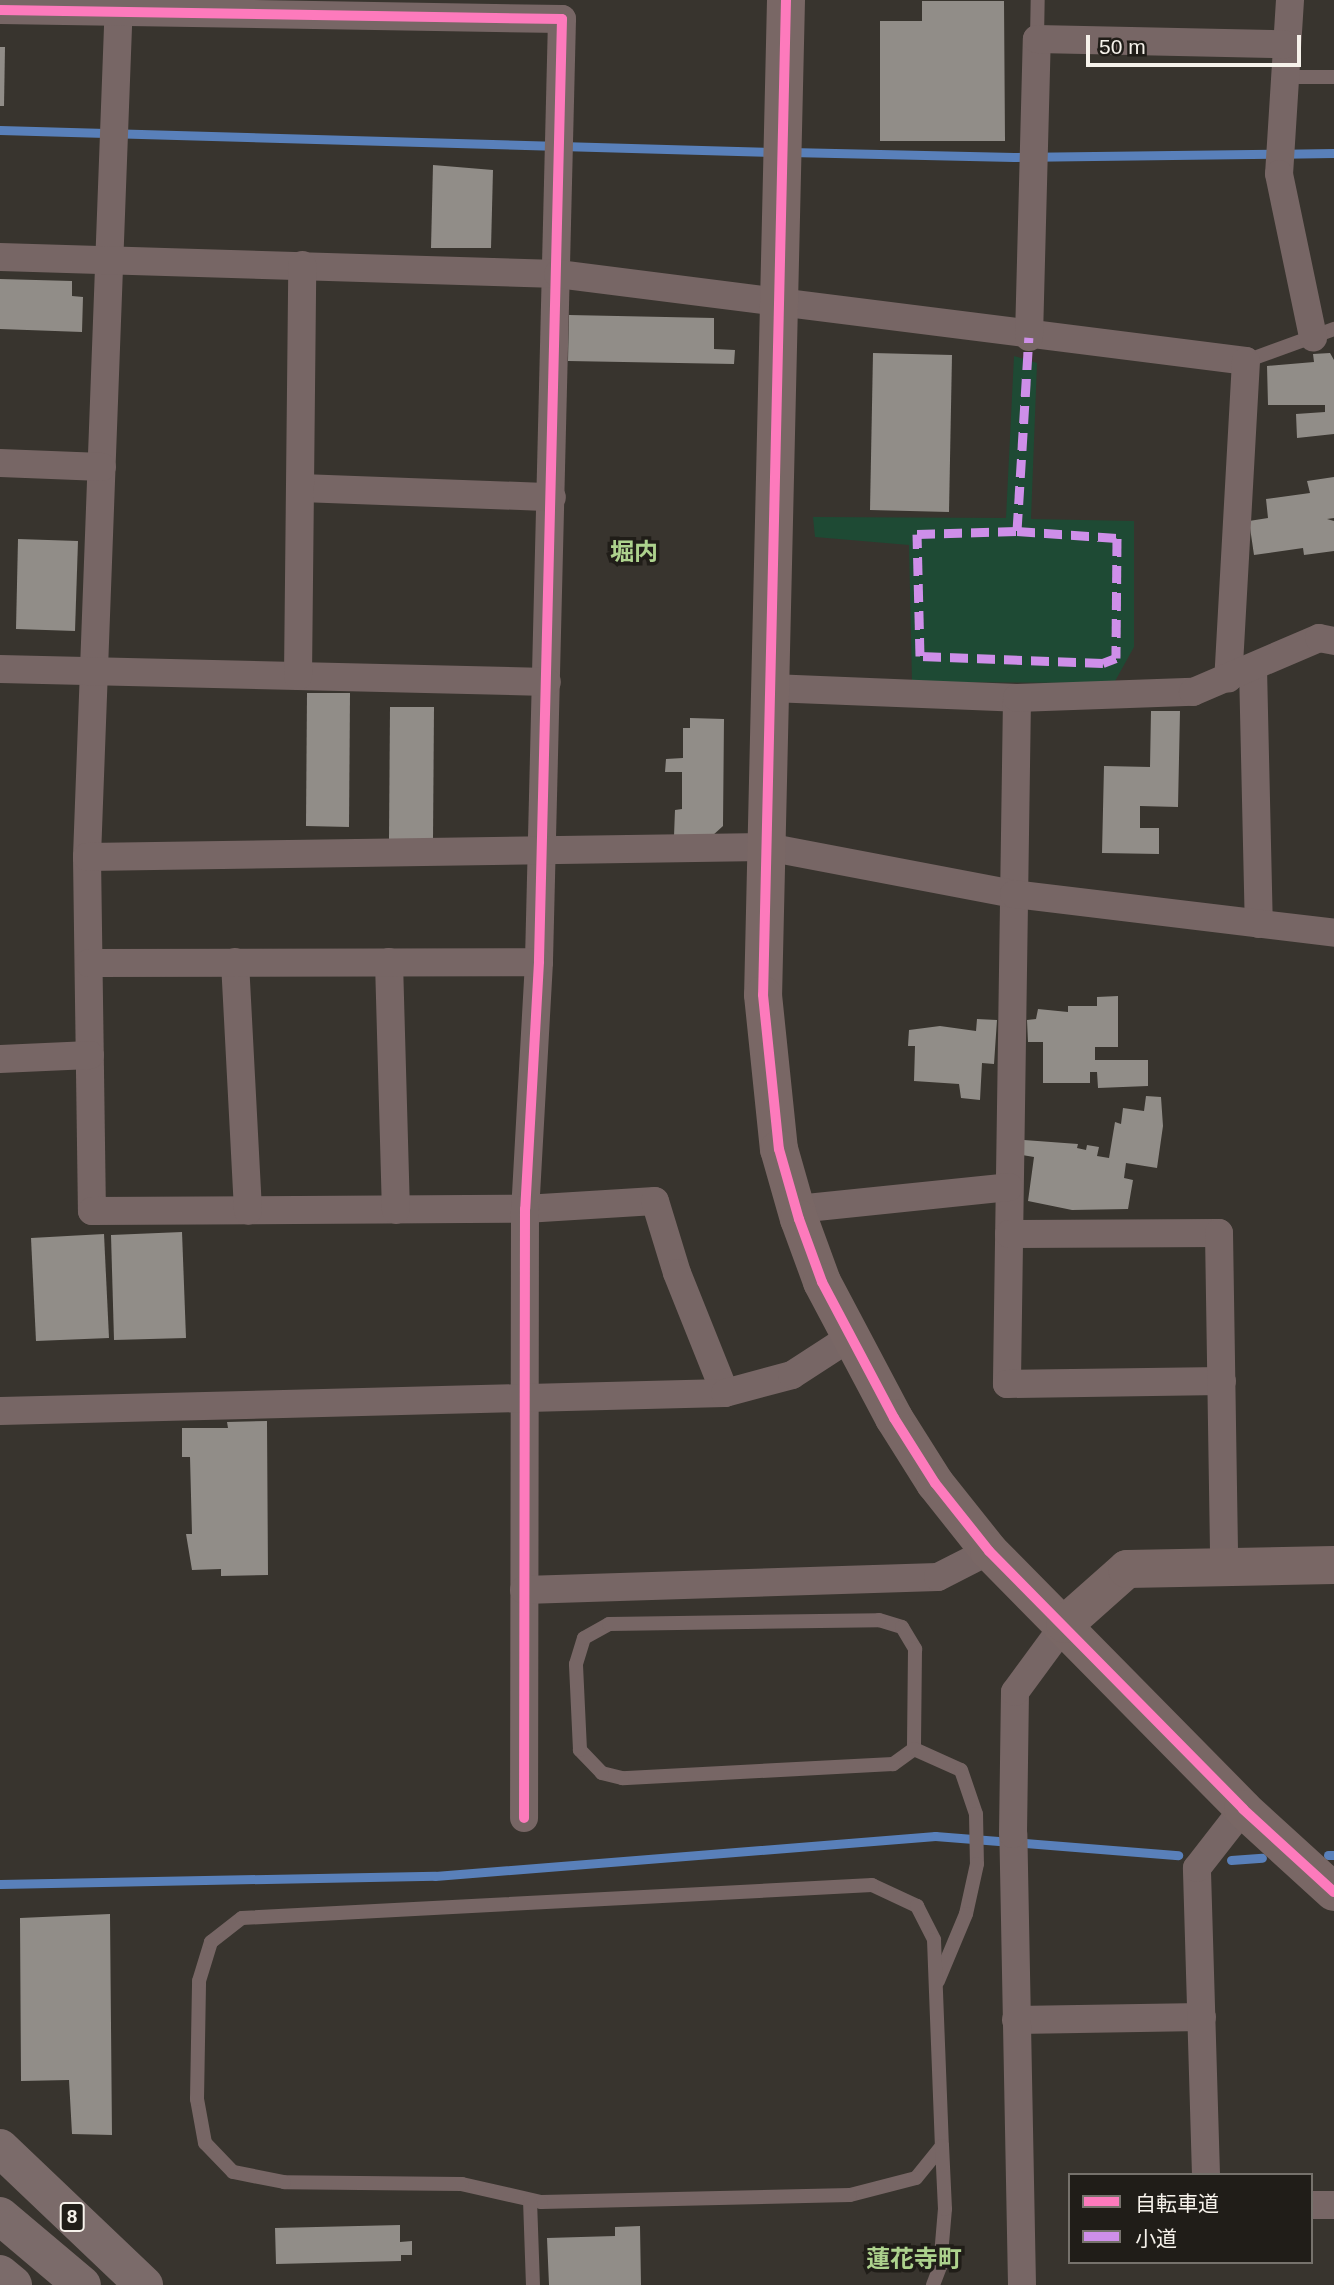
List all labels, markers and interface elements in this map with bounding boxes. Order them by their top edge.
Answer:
scale bar [1089,21,1304,65]
text: 50 m [1099,35,1146,58]
district label: 堀内 [610,538,658,566]
legend [1068,2173,1313,2264]
text: 自転車道 [1135,2192,1219,2215]
road number: 8 [58,2202,86,2232]
text: 小道 [1135,2227,1177,2250]
district label: 蓮花寺町 [866,2245,962,2273]

